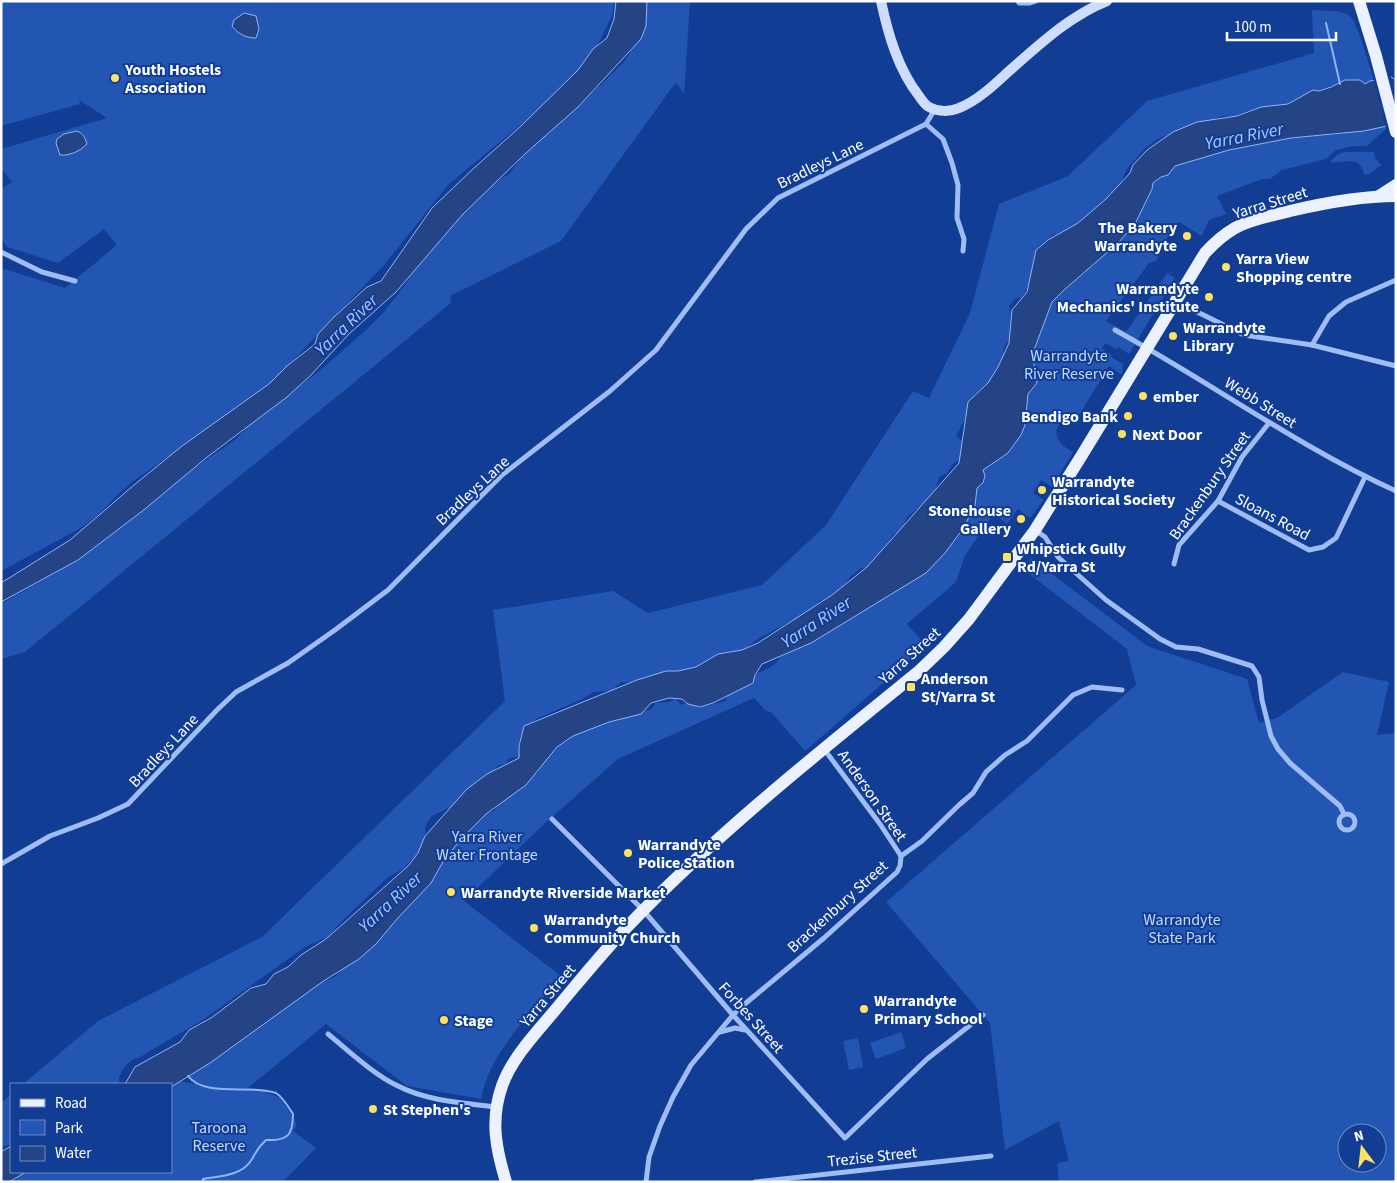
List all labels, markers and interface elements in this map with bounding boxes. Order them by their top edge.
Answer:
scale bar [1227,10,1336,42]
text: 100 m [1234,17,1272,38]
place label: Youth Hostels Association [124,59,221,99]
marker: Youth Hostels Association [109,72,121,84]
water label: Yarra River [1203,116,1286,156]
street label: Bradleys Lane [774,133,867,194]
street label: Yarra Street [1229,181,1311,225]
place label: The Bakery Warrandyte [1094,217,1178,257]
marker: The Bakery Warrandyte [1181,230,1193,242]
place label: Yarra View Shopping centre [1235,248,1352,288]
marker: Yarra View Shopping centre [1220,261,1232,273]
place label: Warrandyte Mechanics' Institute [1057,278,1199,318]
water label: Yarra River [309,288,384,362]
marker: Warrandyte Mechanics' Institute [1203,291,1215,303]
place label: Warrandyte Library [1183,317,1266,357]
marker: Warrandyte Library [1167,330,1179,342]
park label: Warrandyte River Reserve [1024,345,1114,385]
street label: Webb Street [1220,372,1301,434]
place label: ember [1153,386,1199,408]
marker: ember [1137,390,1149,402]
place label: Bendigo Bank [1021,406,1118,428]
marker: Bendigo Bank [1122,410,1134,422]
place label: Next Door [1132,424,1203,446]
street label: Brackenbury Street [1164,426,1256,545]
marker: Next Door [1116,428,1128,440]
street label: Bradleys Lane [431,451,514,531]
place label: Warrandyte Historical Society [1052,471,1176,511]
marker: Warrandyte Historical Society [1036,484,1048,496]
street label: Sloans Road [1231,488,1314,546]
place label: Stonehouse Gallery [928,500,1012,540]
marker: Stonehouse Gallery [1015,513,1027,525]
place label: Whipstick Gully Rd/Yarra St [1017,538,1127,578]
marker: Whipstick Gully Rd/Yarra St [1001,551,1013,563]
water label: Yarra River [776,590,857,655]
street label: Yarra Street [873,622,946,690]
place label: Anderson St/Yarra St [920,668,995,708]
marker: Anderson St/Yarra St [905,681,917,693]
street label: Bradleys Lane [124,709,204,792]
street label: Anderson Street [832,745,912,846]
park label: Yarra River Water Frontage [436,826,538,866]
place label: Warrandyte Police Station [638,834,735,874]
marker: Warrandyte Police Station [622,847,634,859]
street label: Brackenbury Street [783,855,893,958]
water label: Yarra River [353,865,429,939]
place label: Warrandyte Riverside Market [461,882,666,904]
marker: Warrandyte Riverside Market [445,886,457,898]
place label: Warrandyte Community Church [544,909,680,949]
park label: Warrandyte State Park [1143,909,1221,949]
marker: Warrandyte Community Church [528,922,540,934]
street label: Yarra Street [514,959,581,1033]
street label: Forbes Street [713,977,789,1058]
place label: Warrandyte Primary School [874,990,983,1030]
marker: Warrandyte Primary School [858,1003,870,1015]
place label: Stage [454,1010,493,1032]
marker: Stage [438,1014,450,1026]
legend [10,1083,172,1173]
text: Road [55,1093,87,1114]
place label: St Stephen's [383,1099,471,1121]
marker: St Stephen's [367,1103,379,1115]
park label: Taroona Reserve [191,1117,247,1157]
text: Park [55,1118,84,1139]
north arrow [1337,1123,1387,1173]
text: N [1352,1126,1366,1147]
street label: Trezise Street [826,1141,919,1173]
text: Water [55,1143,92,1164]

